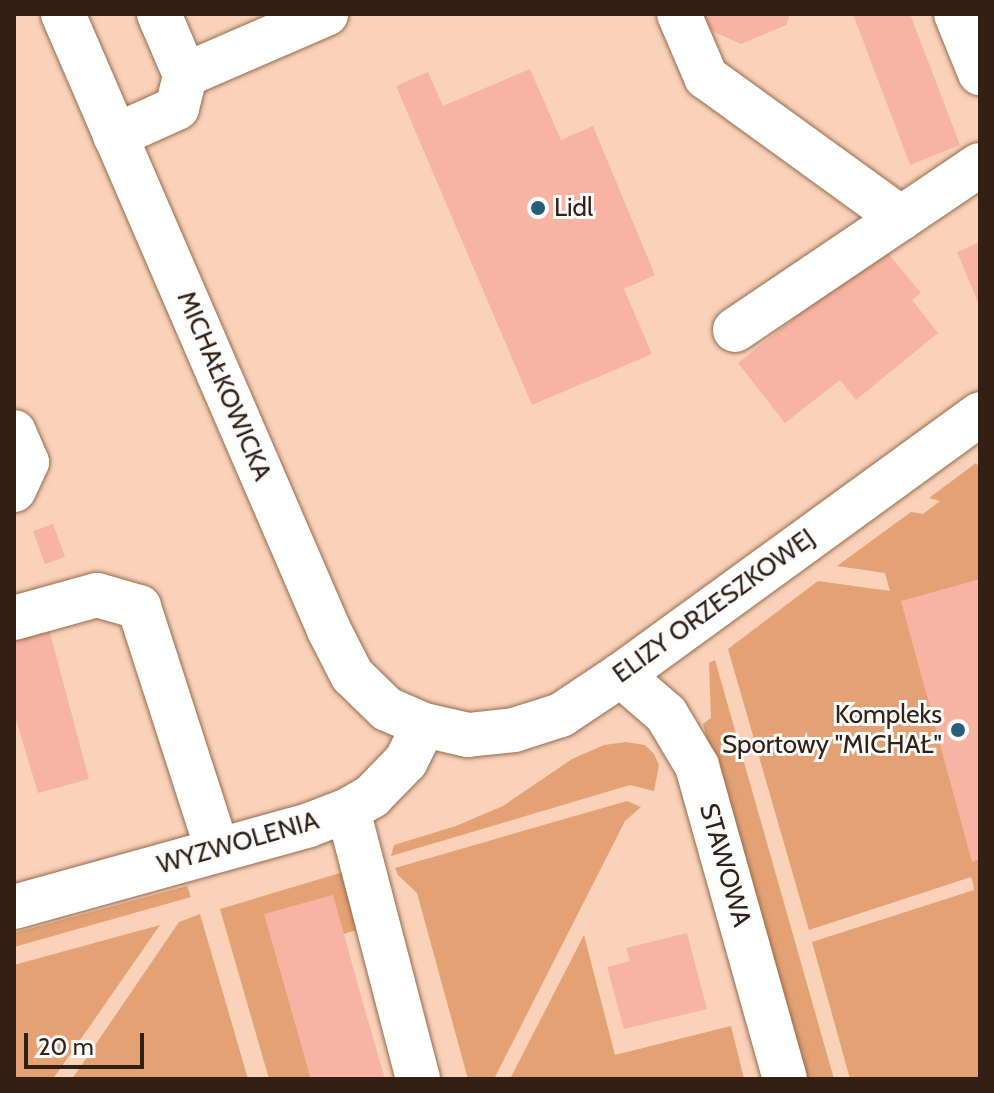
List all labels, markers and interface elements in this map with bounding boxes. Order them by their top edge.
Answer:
place label: Lidl [554,192,593,224]
marker: Lidl [529,199,547,217]
street label: MICHAŁKOWICKA [170,287,278,485]
street label: ELIZY ORZESZKOWEJ [607,522,821,690]
place label: Kompleks Sportowy "MICHAŁ" [722,699,942,760]
marker: Kompleks Sportowy "MICHAŁ" [949,721,967,739]
street label: STAWOWA [693,800,757,930]
street label: WYZWOLENIA [154,805,322,881]
scale bar [28,1017,148,1067]
text: 20 m [38,1032,94,1061]

